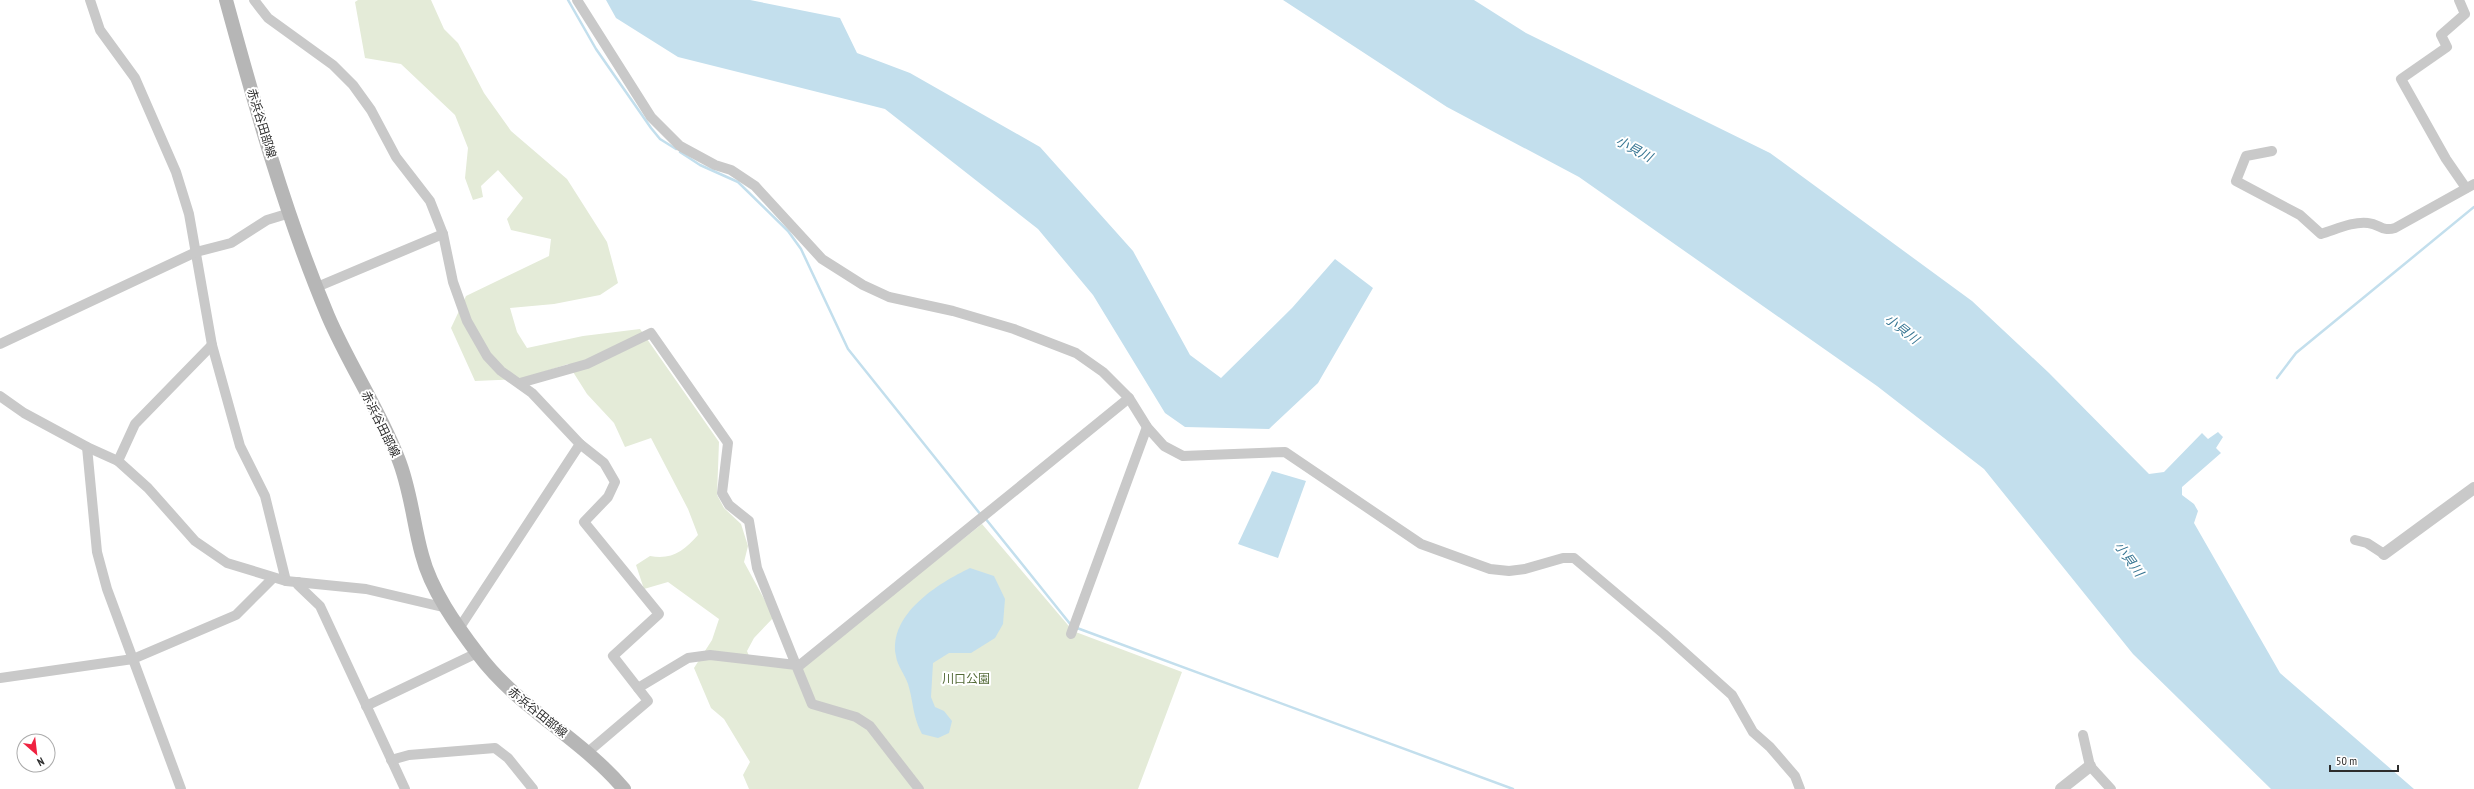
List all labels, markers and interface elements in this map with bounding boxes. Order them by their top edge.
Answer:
street label: 赤浜谷田部線 [244,86,280,160]
water label: 小貝川 [1613,132,1657,167]
water label: 小貝川 [1881,310,1924,349]
street label: 赤浜谷田部線 [358,388,404,460]
water label: 小貝川 [2111,538,2149,581]
park label: 川口公園 [942,671,990,686]
street label: 赤浜谷田部線 [505,684,571,740]
north arrow [16,733,56,773]
scale bar [2330,747,2398,773]
text: 50 m [2336,753,2357,768]
text: N [35,754,47,769]

